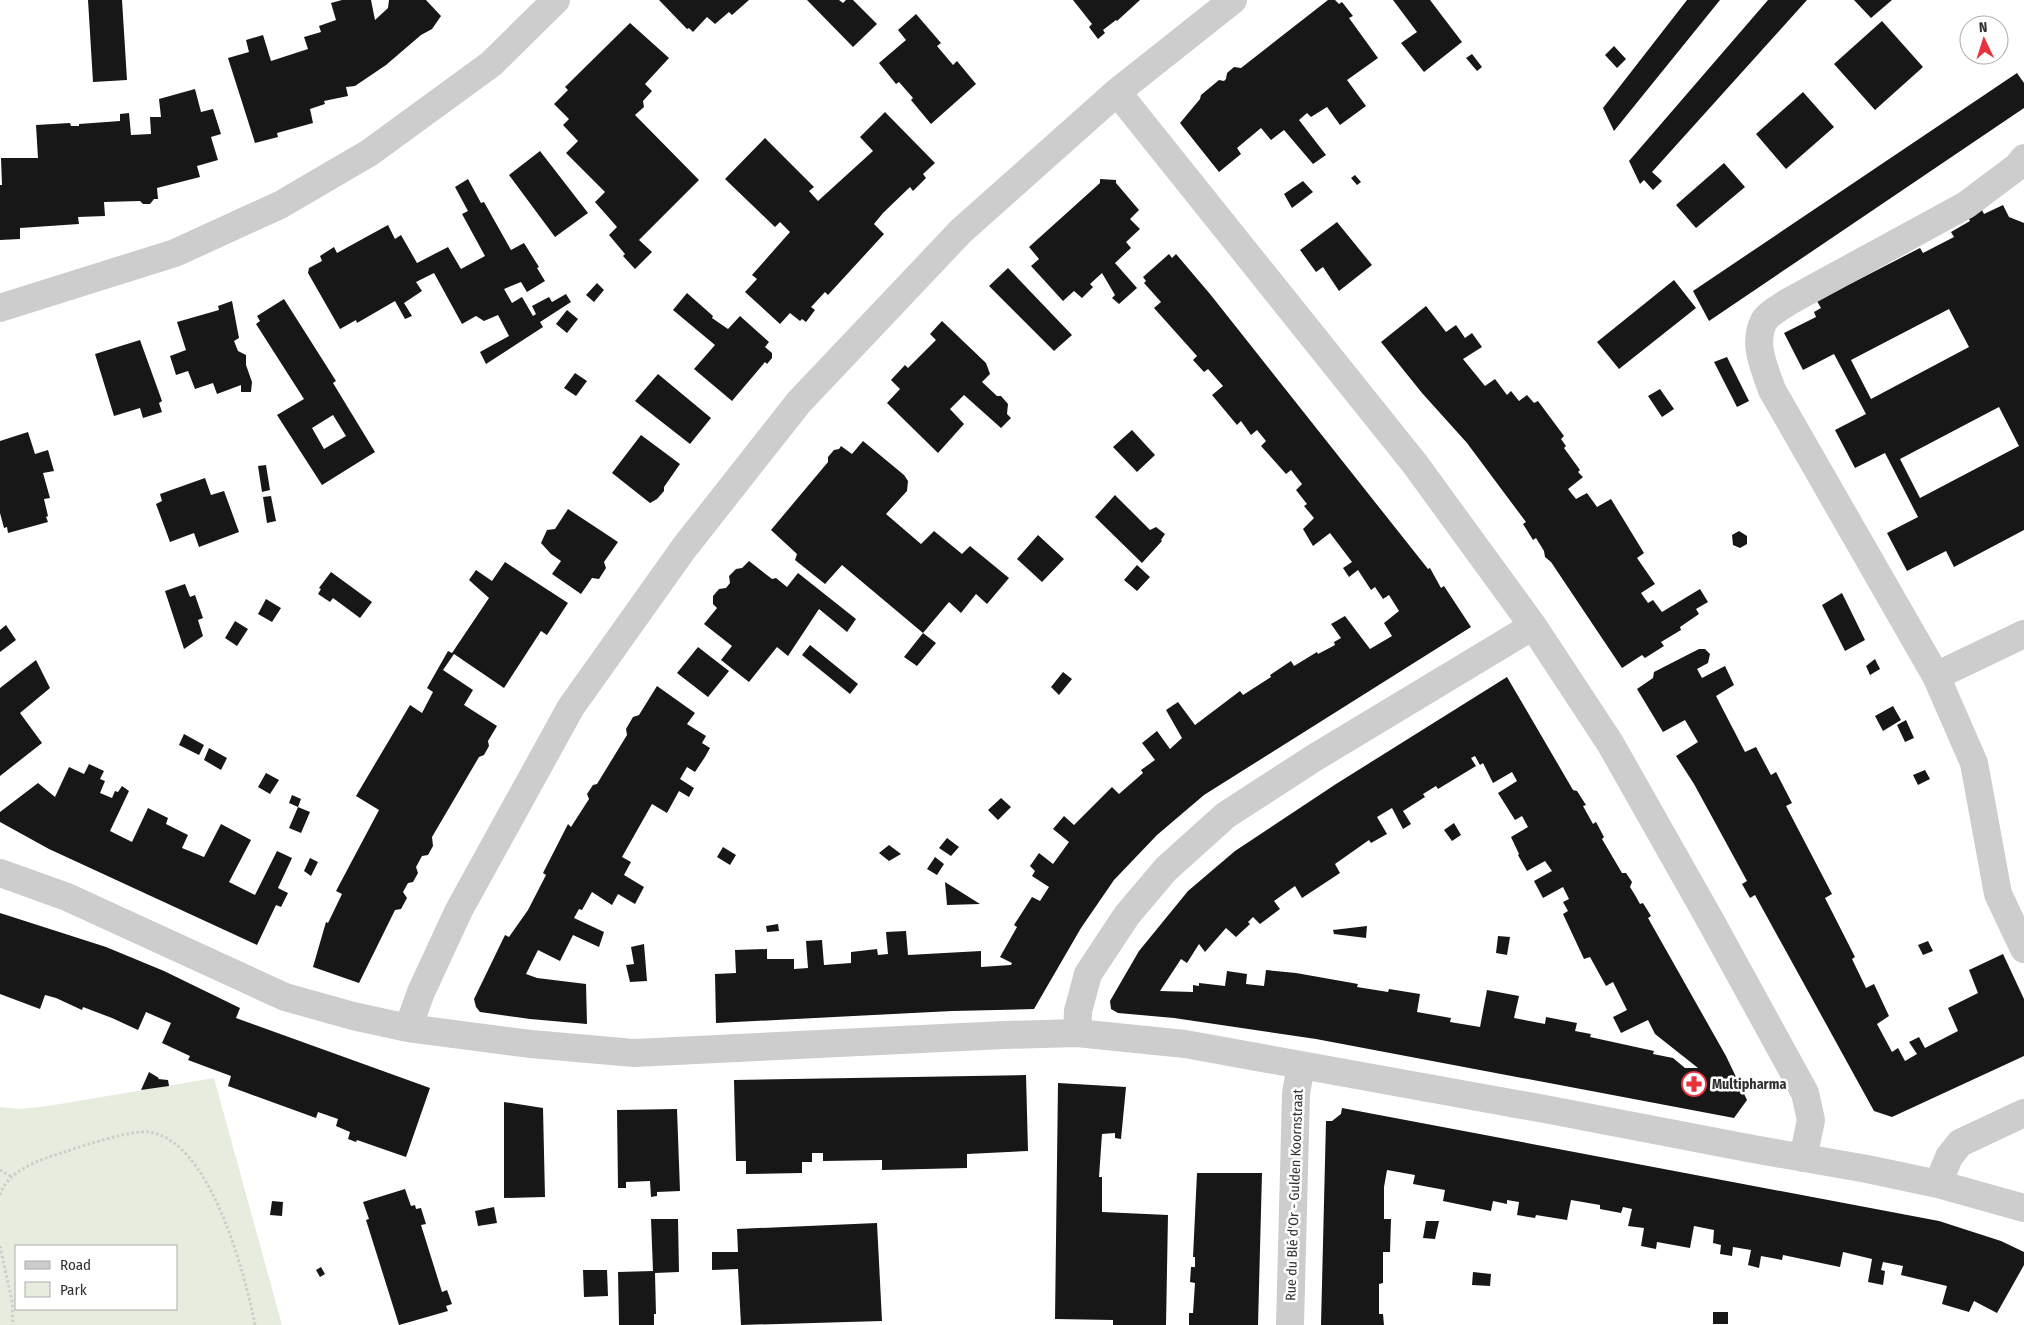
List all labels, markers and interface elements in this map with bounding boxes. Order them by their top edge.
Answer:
north arrow [1959,15,2009,65]
text: N [1978,19,1988,36]
pharmacy icon: Multipharma [1681,1071,1707,1097]
place label: Multipharma [1712,1076,1786,1093]
street label: Rue du Blé d'Or - Gulden Koornstraat [1282,1088,1307,1301]
legend [15,1245,178,1310]
text: Road [60,1256,91,1274]
text: Park [60,1281,87,1299]

